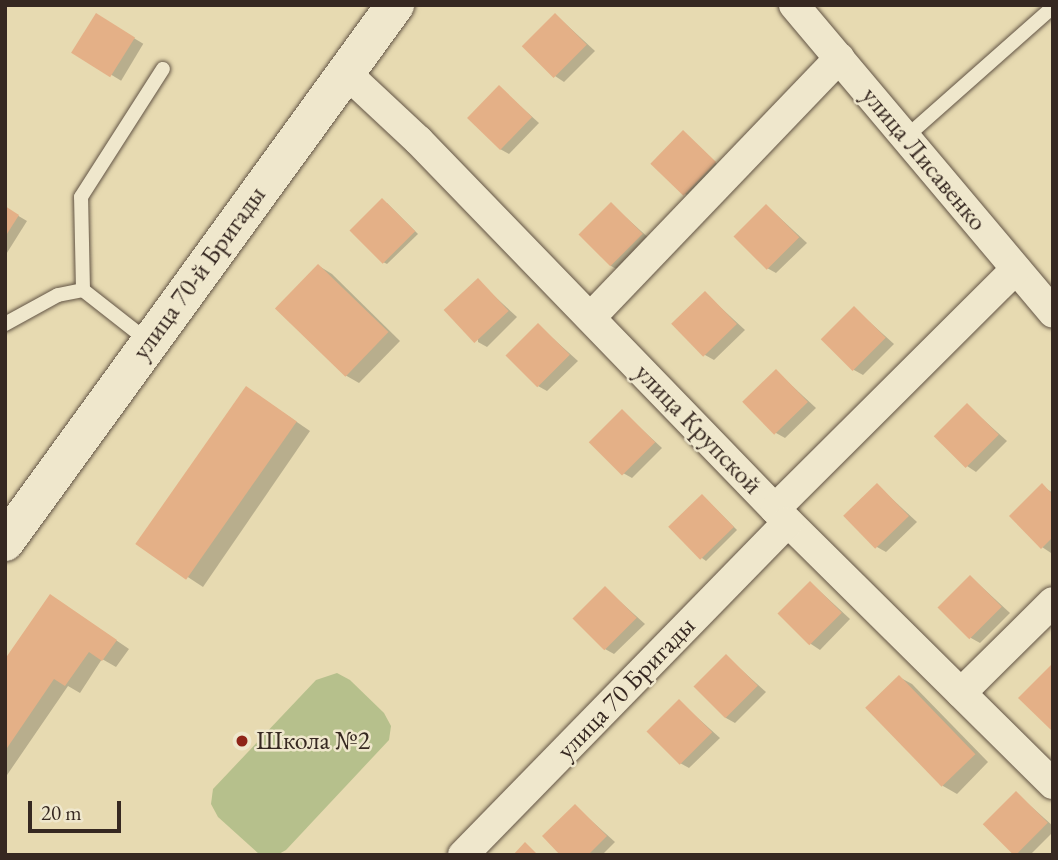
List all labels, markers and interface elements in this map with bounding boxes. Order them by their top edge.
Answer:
street label: улица Лисавенко [855,81,993,237]
street label: улица 70-й Бригады [126,180,272,366]
street label: улица Крупской [628,357,768,501]
street label: улица 70 Бригады [550,610,702,766]
place label: Школа №2 [256,725,370,757]
marker: Школа №2 [234,733,250,749]
scale bar [32,786,124,830]
text: 20 m [41,799,82,826]

